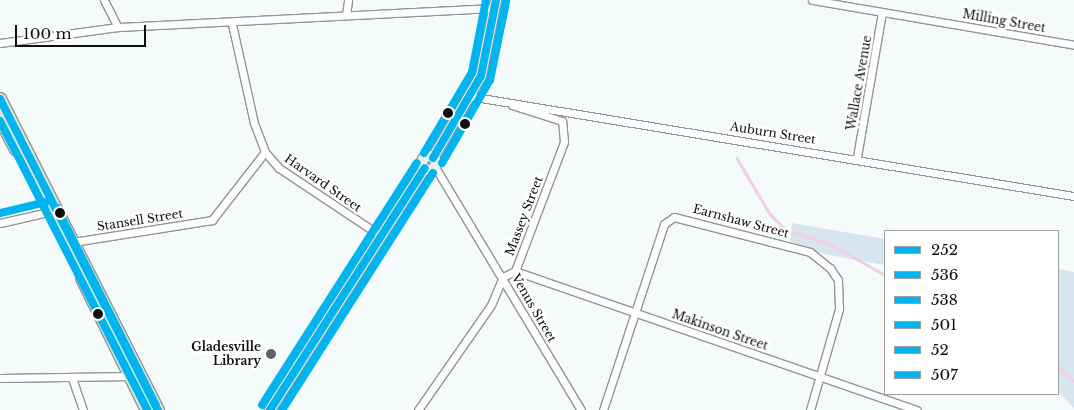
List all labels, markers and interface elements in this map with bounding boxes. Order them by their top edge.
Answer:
street label: Milling Street [961,7,1047,35]
scale bar [18,15,149,47]
text: 100 m [23,24,72,43]
street label: Wallace Avenue [844,34,874,132]
unlabelled marker [443,108,453,118]
unlabelled marker [460,119,470,129]
street label: Auburn Street [729,119,817,147]
street label: Harvard Street [282,151,364,215]
street label: Massey Street [502,174,546,258]
street label: Earnshaw Street [691,201,791,241]
street label: Stansell Street [96,206,184,234]
unlabelled marker [55,208,65,218]
legend [884,230,1059,395]
text: 252 [931,240,958,259]
text: 536 [931,265,958,284]
street label: Venus Street [509,271,559,345]
text: 538 [931,290,958,309]
street label: Makinson Street [670,307,770,353]
unlabelled marker [93,309,103,319]
text: 501 [931,315,957,334]
place label: Gladesville Library [191,340,261,368]
text: 52 [931,340,949,359]
marker: Gladesville Library [265,348,277,360]
text: 507 [931,365,958,384]

